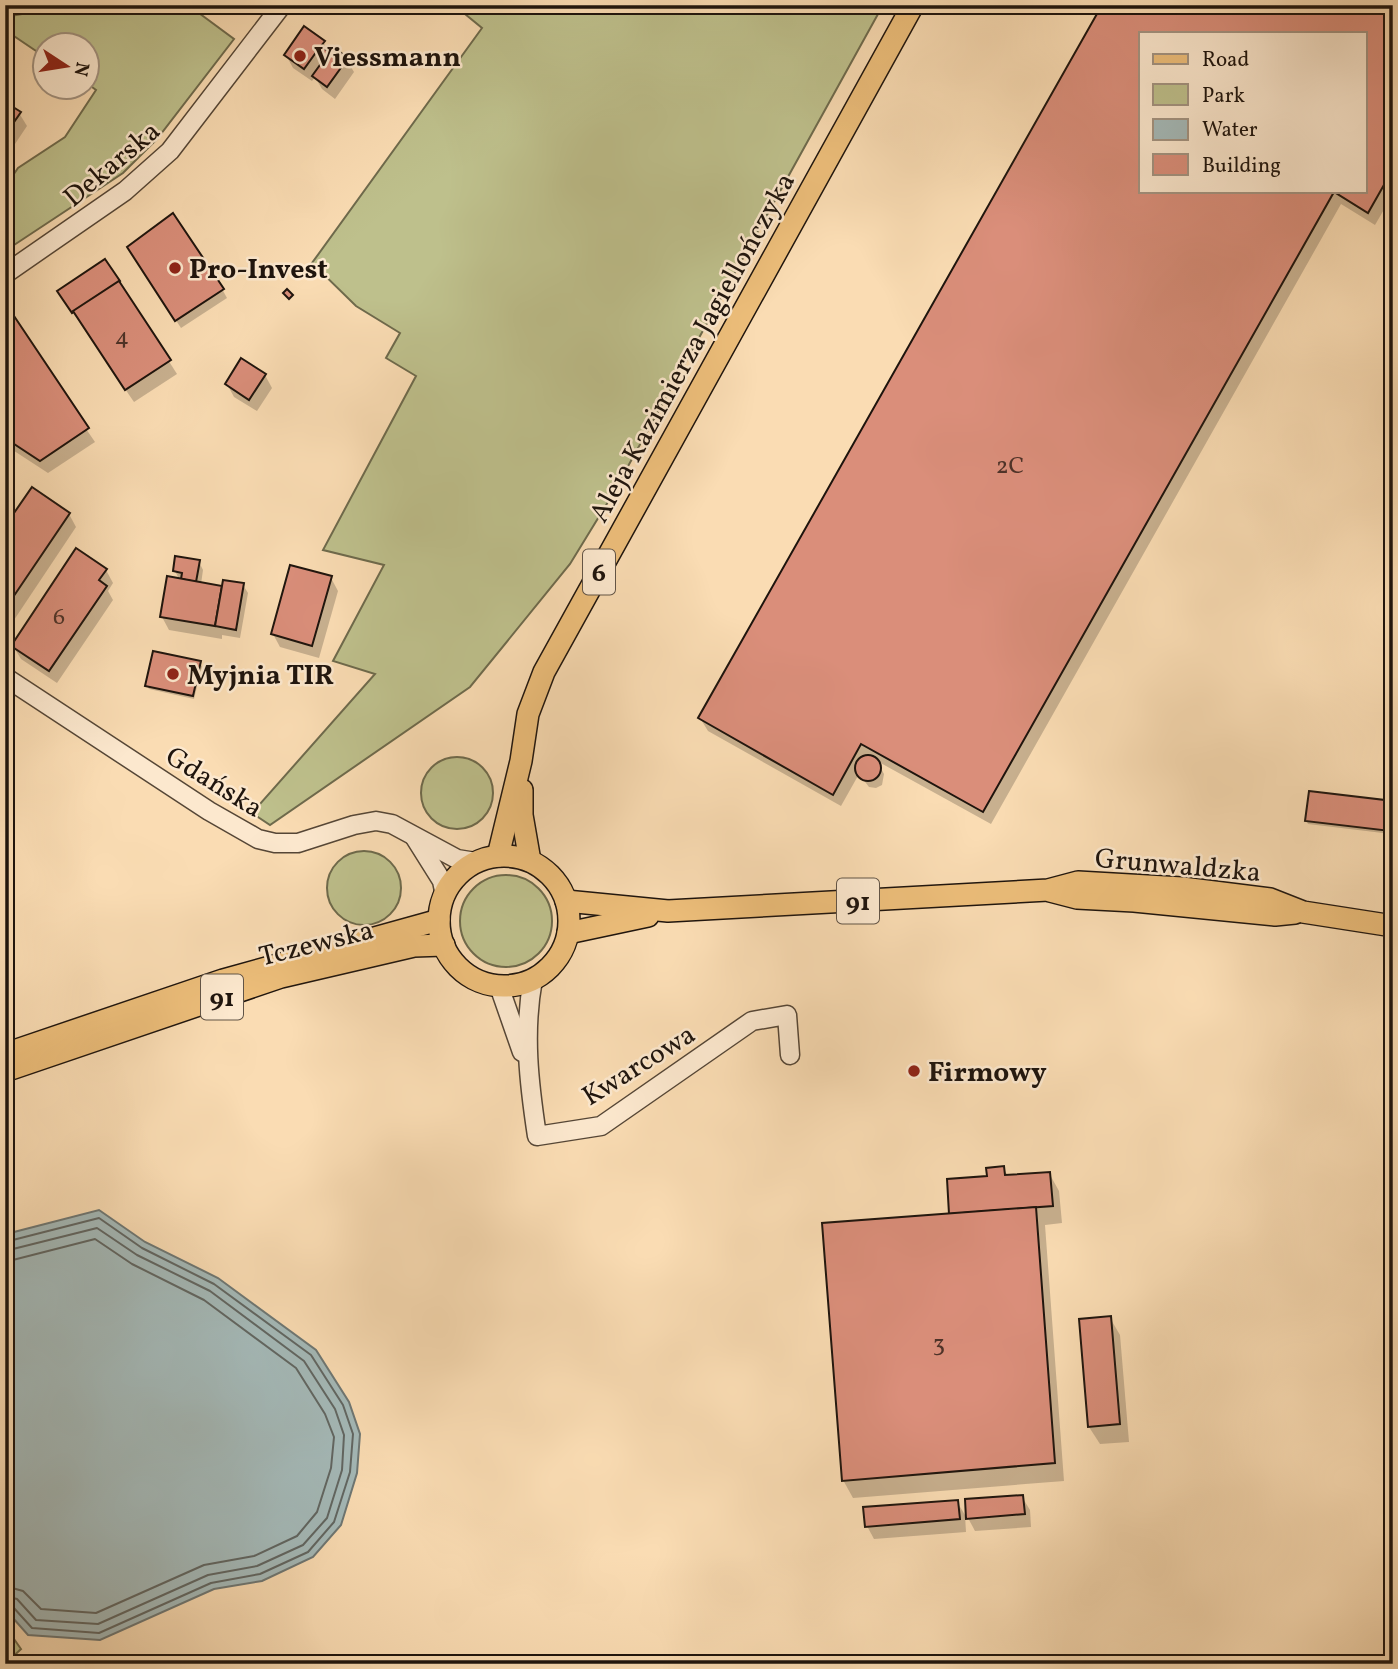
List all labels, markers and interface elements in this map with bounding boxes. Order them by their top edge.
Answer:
north arrow [32,32,102,102]
legend [1139,32,1366,192]
place label: Viessmann [314,39,461,78]
text: Road [1202,46,1249,75]
marker: Viessmann [292,48,308,64]
text: N [66,60,95,79]
text: Park [1202,82,1245,111]
street label: Dekarska [56,113,170,217]
text: Water [1202,116,1258,145]
text: Building [1202,152,1281,181]
street label: Aleja Kazimierza Jagiellończyka [581,166,806,530]
place label: Pro-Invest [189,251,328,290]
marker: Pro-Invest [167,260,183,276]
house number: 4 [115,321,129,355]
house number: 2C [996,450,1024,484]
road number: 6 [583,550,615,594]
house number: 6 [53,601,65,635]
place label: Myjnia TIR [187,657,334,696]
marker: Myjnia TIR [165,666,181,682]
street label: Gdańska [158,738,270,828]
street label: Grunwaldzka [1093,840,1262,893]
road number: 91 [837,879,879,924]
street label: Tczewska [255,911,378,977]
road number: 91 [201,974,243,1020]
street label: Kwarcowa [575,1016,704,1116]
place label: Firmowy [928,1054,1047,1093]
marker: Firmowy [906,1063,922,1079]
house number: 3 [933,1328,945,1362]

